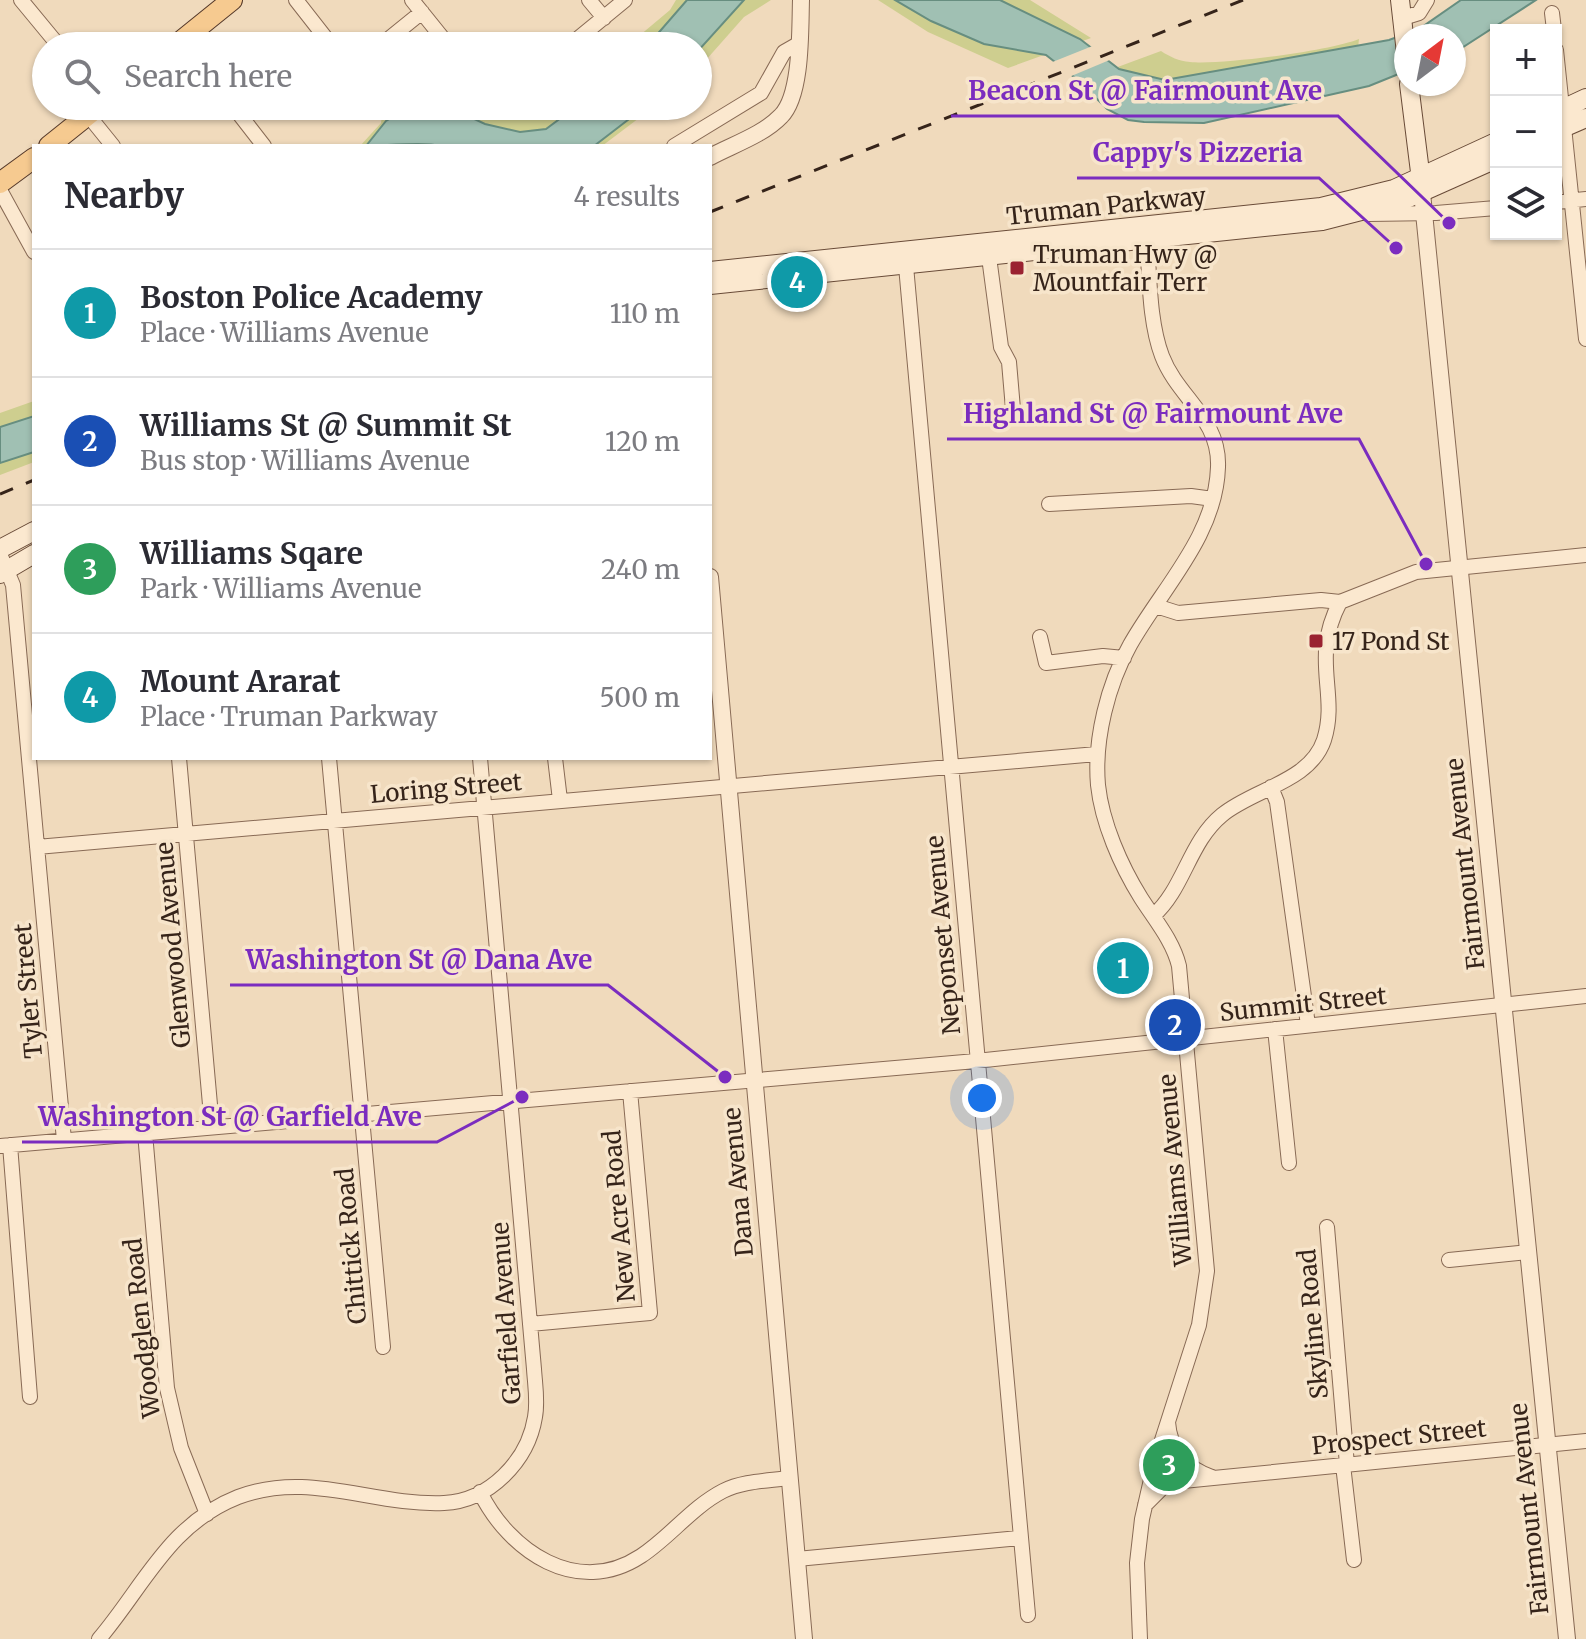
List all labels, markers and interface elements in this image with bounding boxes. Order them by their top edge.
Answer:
north arrow [1394,24,1466,96]
map controls [1490,24,1562,240]
button: + [1490,24,1562,96]
search box [32,32,712,120]
icon: search [60,54,104,98]
text: Search here [124,57,292,95]
callout: Beacon St @ Fairmount Ave [951,66,1338,116]
text: Beacon St @ Fairmount Ave [968,74,1322,107]
button: − [1490,96,1562,168]
callout: Cappy's Pizzeria [1077,128,1319,178]
text: Cappy's Pizzeria [1093,136,1303,169]
button: layers [1490,168,1562,240]
text: Nearby [64,175,184,217]
text: 4 results [573,180,680,213]
street label: Truman Parkway [1005,180,1207,232]
place label: Truman Hwy @ Mountfair Terr [1033,239,1218,298]
pin: 4 [771,252,823,312]
marker: Truman Hwy @ Mountfair Terr [1008,259,1026,277]
text: Boston Police Academy [140,278,483,316]
text: 1 [84,297,96,330]
text: 110 m [610,297,680,330]
text: Place · Williams Avenue [140,316,429,349]
callout: Highland St @ Fairmount Ave [947,389,1359,439]
text: Highland St @ Fairmount Ave [963,397,1343,430]
text: Williams St @ Summit St [140,406,512,444]
text: 2 [82,425,98,458]
text: 120 m [605,425,680,458]
text: Bus stop · Williams Avenue [140,444,470,477]
text: Williams Sqare [140,534,363,572]
text: 3 [83,553,97,586]
text: 240 m [601,553,680,586]
text: Park · Williams Avenue [140,572,422,605]
place label: 17 Pond St [1332,626,1450,657]
marker: 17 Pond St [1307,632,1325,650]
text: Mount Ararat [140,662,340,700]
text: 4 [82,681,98,714]
text: 500 m [600,681,680,714]
text: Place · Truman Parkway [140,700,438,733]
street label: Fairmount Avenue [1438,757,1492,971]
street label: Loring Street [369,766,524,810]
street label: Neponset Avenue [919,834,967,1036]
street label: Glenwood Avenue [149,841,197,1049]
street label: Tyler Street [7,922,49,1060]
callout: Washington St @ Dana Ave [230,935,608,985]
pin: 1 [1097,938,1149,998]
text: Washington St @ Dana Ave [245,943,592,976]
street label: Summit Street [1218,980,1389,1028]
pin: 2 [1149,995,1201,1055]
street label: Williams Avenue [1151,1073,1199,1268]
your location [962,1078,1002,1118]
callout: Washington St @ Garfield Ave [22,1092,437,1142]
text: Washington St @ Garfield Ave [37,1100,422,1133]
street label: Dana Avenue [716,1106,760,1258]
street label: New Acre Road [596,1129,642,1303]
street label: Chittick Road [329,1167,373,1325]
street label: Garfield Avenue [484,1221,528,1405]
street label: Woodglen Road [117,1237,167,1420]
street label: Skyline Road [1291,1248,1335,1400]
street label: Fairmount Avenue [1502,1402,1556,1616]
street label: Prospect Street [1310,1412,1488,1462]
pin: 3 [1143,1435,1195,1495]

